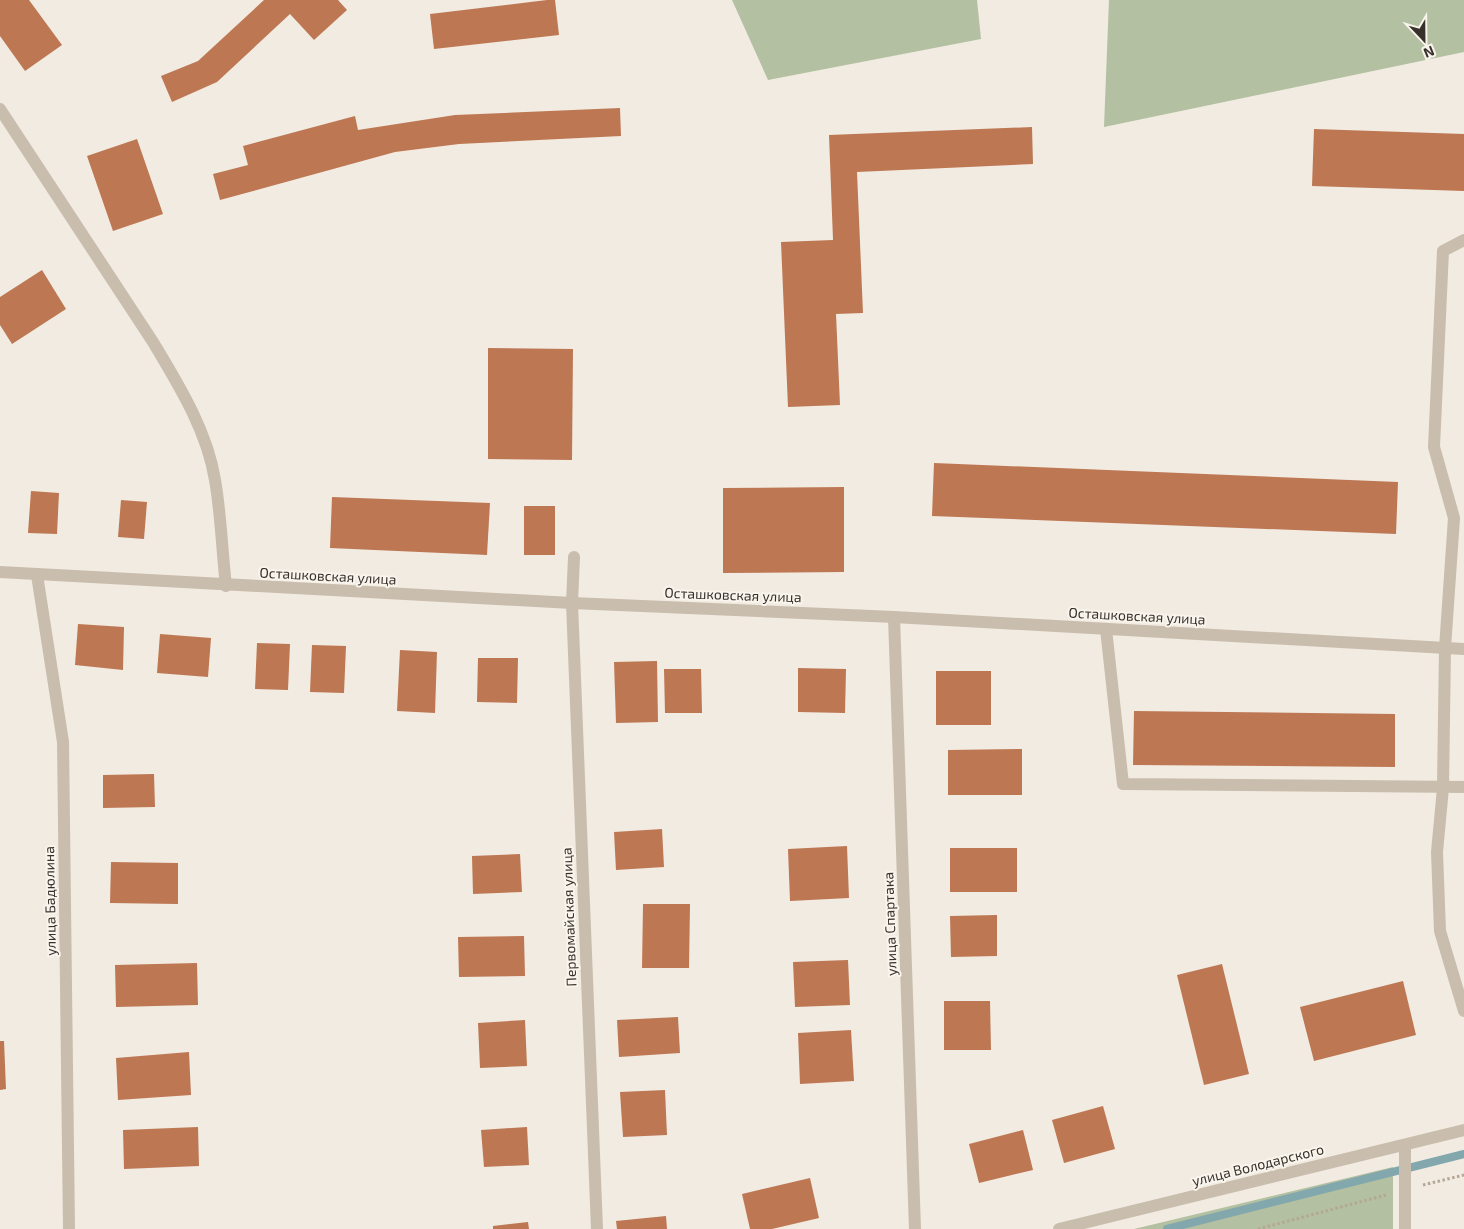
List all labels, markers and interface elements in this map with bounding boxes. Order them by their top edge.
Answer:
north arrow [1399,15,1449,65]
text: N [1421,43,1437,62]
street label: Осташковская улица [259,563,397,588]
street label: Осташковская улица [664,584,802,605]
street label: Осташковская улица [1068,603,1206,628]
street label: улица Бадюлина [40,846,59,956]
street label: Первомайская улица [558,847,579,987]
street label: улица Спартака [879,872,900,976]
street label: улица Володарского [1190,1140,1326,1189]

